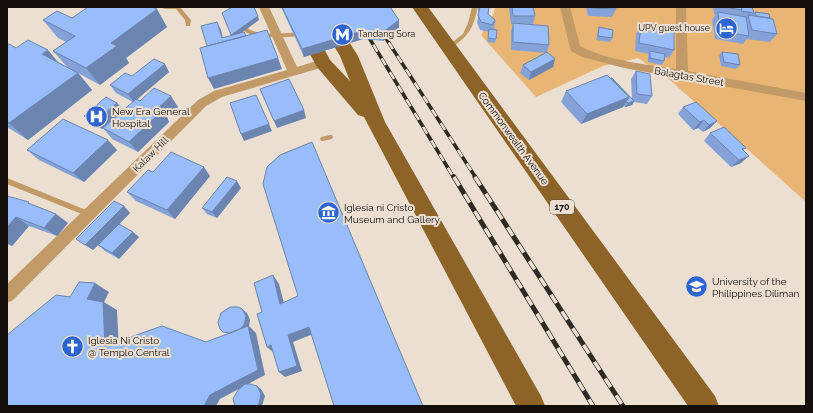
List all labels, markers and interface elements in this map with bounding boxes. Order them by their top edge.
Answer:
hotel icon: UPV guest house [713,15,739,41]
metro station icon: Tandang Sora [330,21,356,47]
place label: UPV guest house [638,23,711,33]
place label: Tandang Sora [358,29,415,39]
street label: Balagtas Street [653,65,725,88]
street label: Commonwealth Avenue [476,90,551,187]
hospital icon: New Era General Hospital [83,104,109,130]
place label: New Era General Hospital [112,106,190,129]
street label: Kalaw Hill [130,134,170,174]
museum icon: Iglesia ni Cristo Museum and Gallery [316,200,342,226]
road number: 170 [550,200,574,214]
place label: Iglesia ni Cristo Museum and Gallery [344,202,441,225]
school or university icon: University of the Philippines Diliman [684,274,710,300]
place label: University of the Philippines Diliman [712,276,800,299]
church icon: Iglesia Ni Cristo @ Templo Central [59,333,85,359]
place label: Iglesia Ni Cristo @ Templo Central [88,335,170,358]

